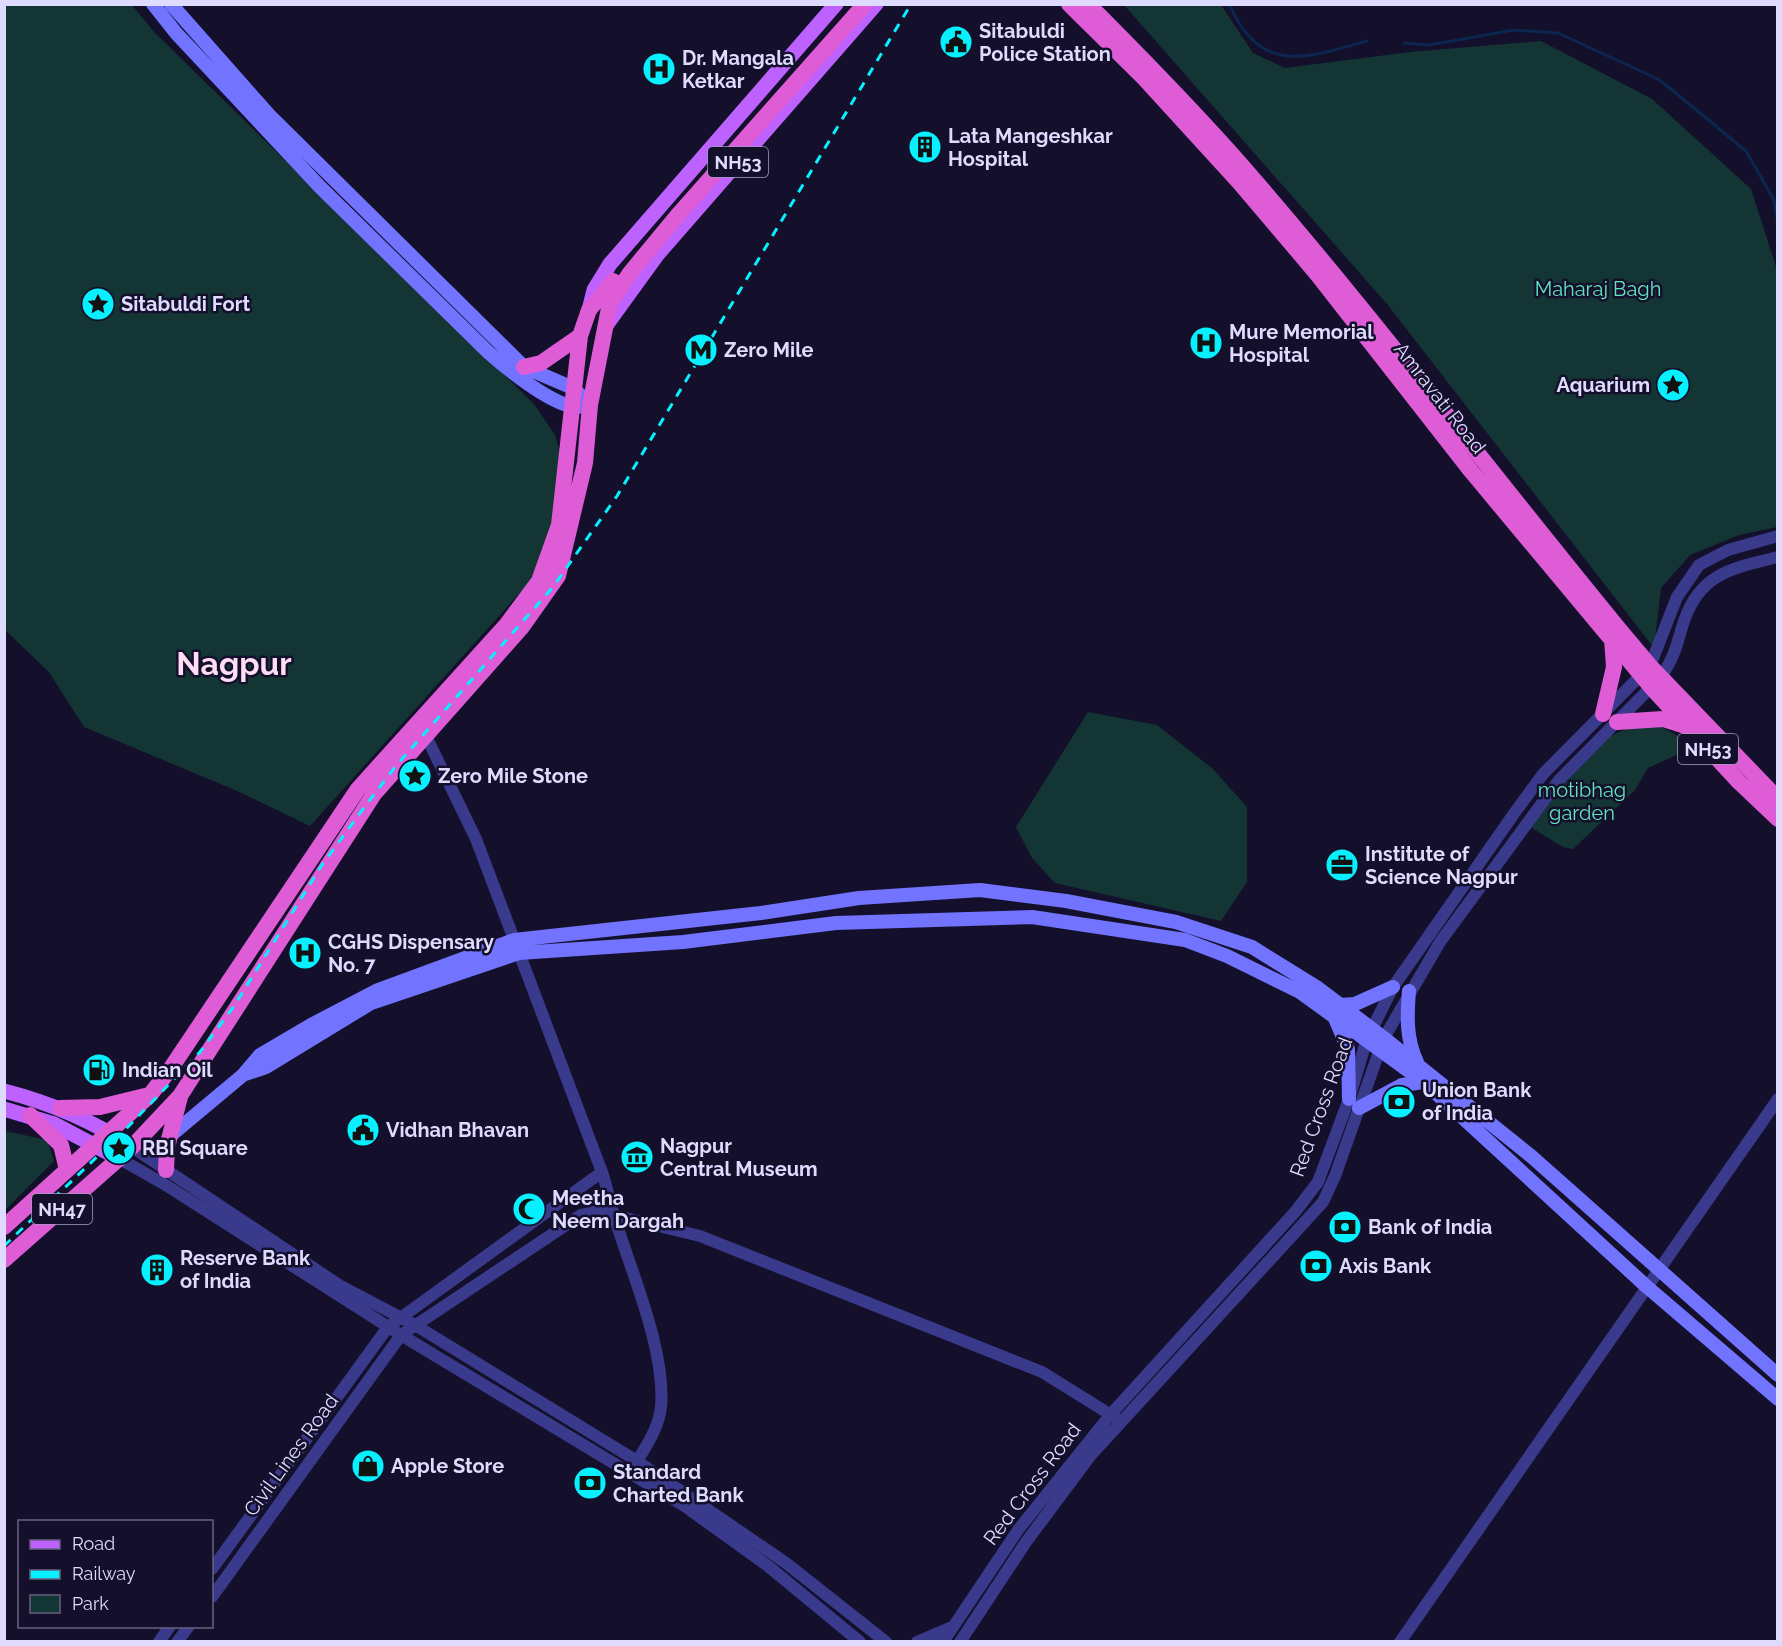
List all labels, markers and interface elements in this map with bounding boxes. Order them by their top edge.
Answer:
place label: Sitabuldi Police Station [979,19,1111,66]
public building icon: Sitabuldi Police Station [938,24,974,60]
place label: Dr. Mangala Ketkar [682,46,794,93]
hospital icon: Dr. Mangala Ketkar [641,51,677,87]
place label: Lata Mangeshkar Hospital [948,124,1113,171]
building icon: Lata Mangeshkar Hospital [907,129,943,165]
road number: NH53 [708,147,768,177]
park label: Maharaj Bagh [1535,277,1661,301]
place icon: Sitabuldi Fort [80,286,116,322]
place label: Sitabuldi Fort [121,292,250,316]
place label: Mure Memorial Hospital [1229,320,1374,367]
hospital icon: Mure Memorial Hospital [1188,325,1224,361]
metro station icon: Zero Mile [683,332,719,368]
street label: Amravati Road [1389,337,1491,459]
place label: Zero Mile [724,338,814,362]
place icon: Aquarium [1655,367,1691,403]
place label: Aquarium [1557,373,1650,397]
district label: Nagpur [176,645,292,682]
road number: NH53 [1678,734,1738,764]
place icon: Zero Mile Stone [397,758,433,794]
place label: Zero Mile Stone [438,764,588,788]
park label: motibhag garden [1538,778,1626,825]
place label: Institute of Science Nagpur [1365,842,1518,889]
office icon: Institute of Science Nagpur [1324,847,1360,883]
place label: CGHS Dispensary No. 7 [328,930,494,977]
hospital icon: CGHS Dispensary No. 7 [287,935,323,971]
street label: Red Cross Road [1285,1034,1357,1180]
fuel station icon: Indian Oil [81,1052,117,1088]
place label: Indian Oil [122,1058,213,1082]
place label: Union Bank of India [1422,1078,1532,1125]
bank icon: Union Bank of India [1381,1084,1417,1120]
public building icon: Vidhan Bhavan [345,1112,381,1148]
place label: Vidhan Bhavan [386,1118,529,1142]
place icon: RBI Square [101,1130,137,1166]
place label: Nagpur Central Museum [660,1134,818,1181]
place label: RBI Square [142,1136,248,1160]
museum icon: Nagpur Central Museum [619,1139,655,1175]
place label: Meetha Neem Dargah [552,1186,684,1233]
mosque icon: Meetha Neem Dargah [511,1191,547,1227]
road number: NH47 [32,1194,92,1224]
bank icon: Bank of India [1327,1209,1363,1245]
place label: Bank of India [1368,1215,1492,1239]
place label: Reserve Bank of India [180,1246,311,1293]
bank icon: Axis Bank [1298,1248,1334,1284]
building icon: Reserve Bank of India [139,1252,175,1288]
place label: Axis Bank [1339,1254,1432,1278]
street label: Civil Lines Road [239,1389,343,1521]
street label: Red Cross Road [978,1418,1086,1550]
shop icon: Apple Store [350,1448,386,1484]
place label: Apple Store [391,1454,504,1478]
place label: Standard Charted Bank [613,1460,744,1507]
bank icon: Standard Charted Bank [572,1465,608,1501]
legend [18,1520,213,1628]
text: Road [72,1533,115,1554]
text: Railway [72,1563,136,1584]
text: Park [72,1593,109,1614]

